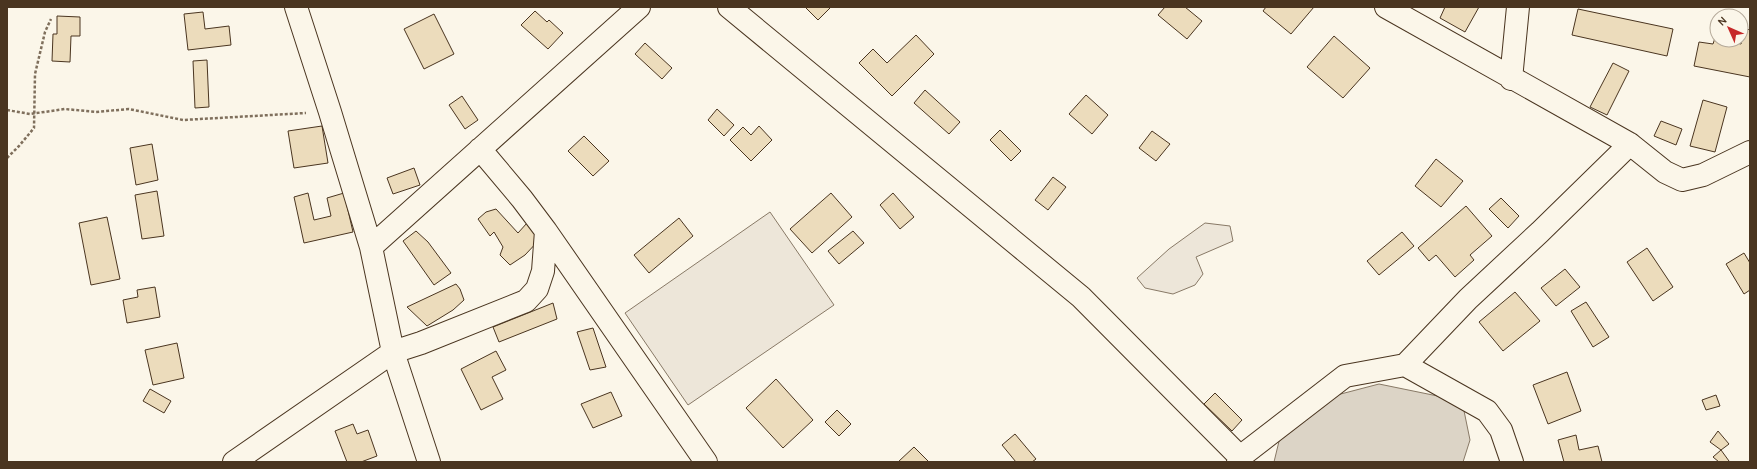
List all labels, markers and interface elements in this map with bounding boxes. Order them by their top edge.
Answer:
north arrow [1709,8,1749,48]
text: N [1715,14,1730,29]

